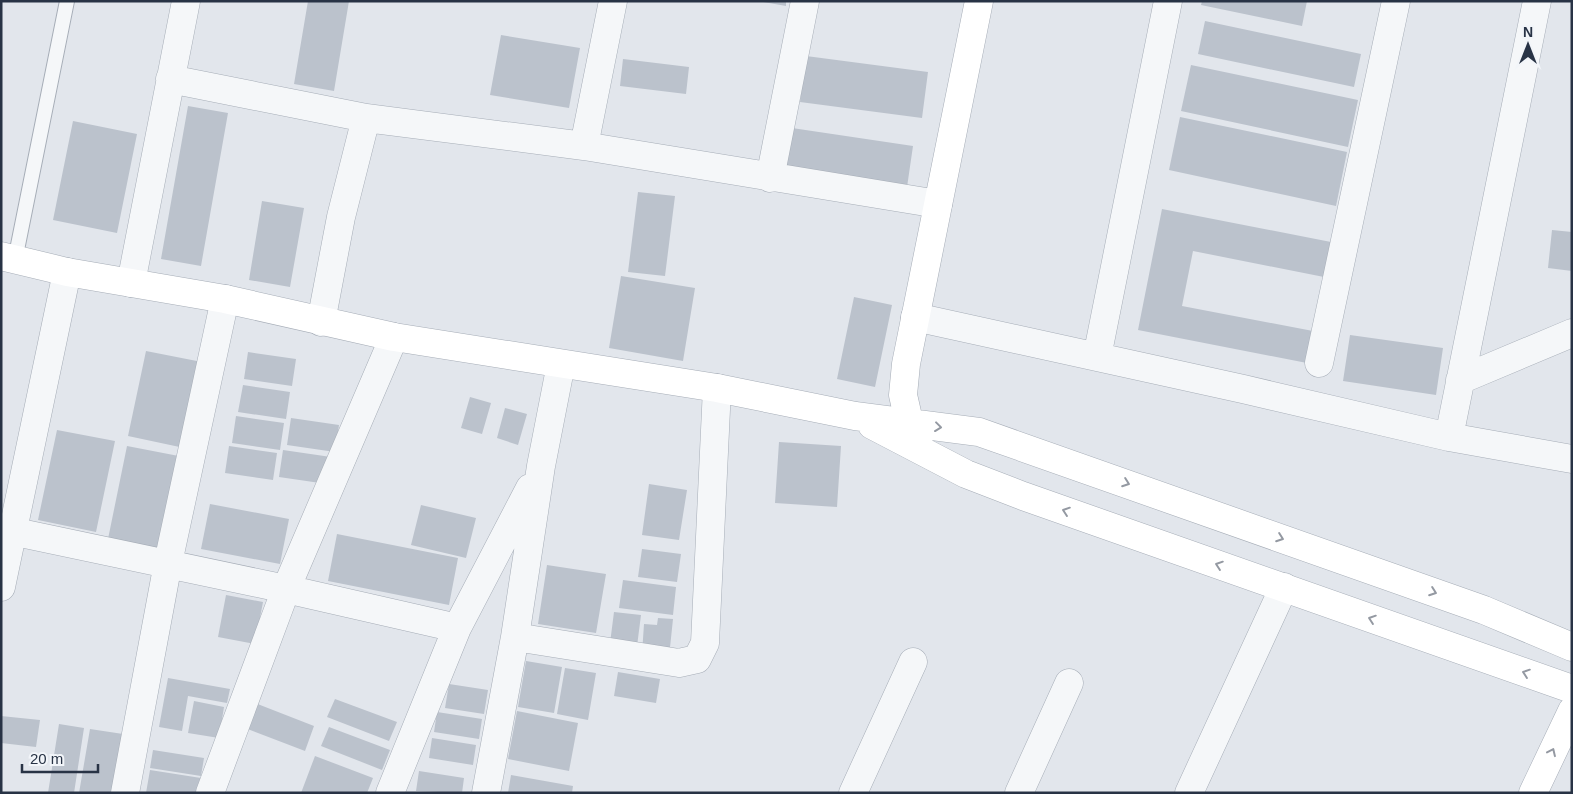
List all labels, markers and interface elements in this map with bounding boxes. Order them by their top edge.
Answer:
north arrow [1503,20,1553,70]
text: N [1523,24,1533,40]
one-way arrow [934,421,942,432]
one-way arrow [1122,477,1130,487]
one-way arrow [1062,507,1071,517]
one-way arrow [1275,532,1283,542]
one-way arrow [1215,561,1224,571]
one-way arrow [1428,586,1436,596]
one-way arrow [1369,615,1377,625]
one-way arrow [1522,668,1531,678]
scale bar [22,742,99,774]
one-way arrow [1546,748,1556,757]
text: 20 m [30,750,63,767]

